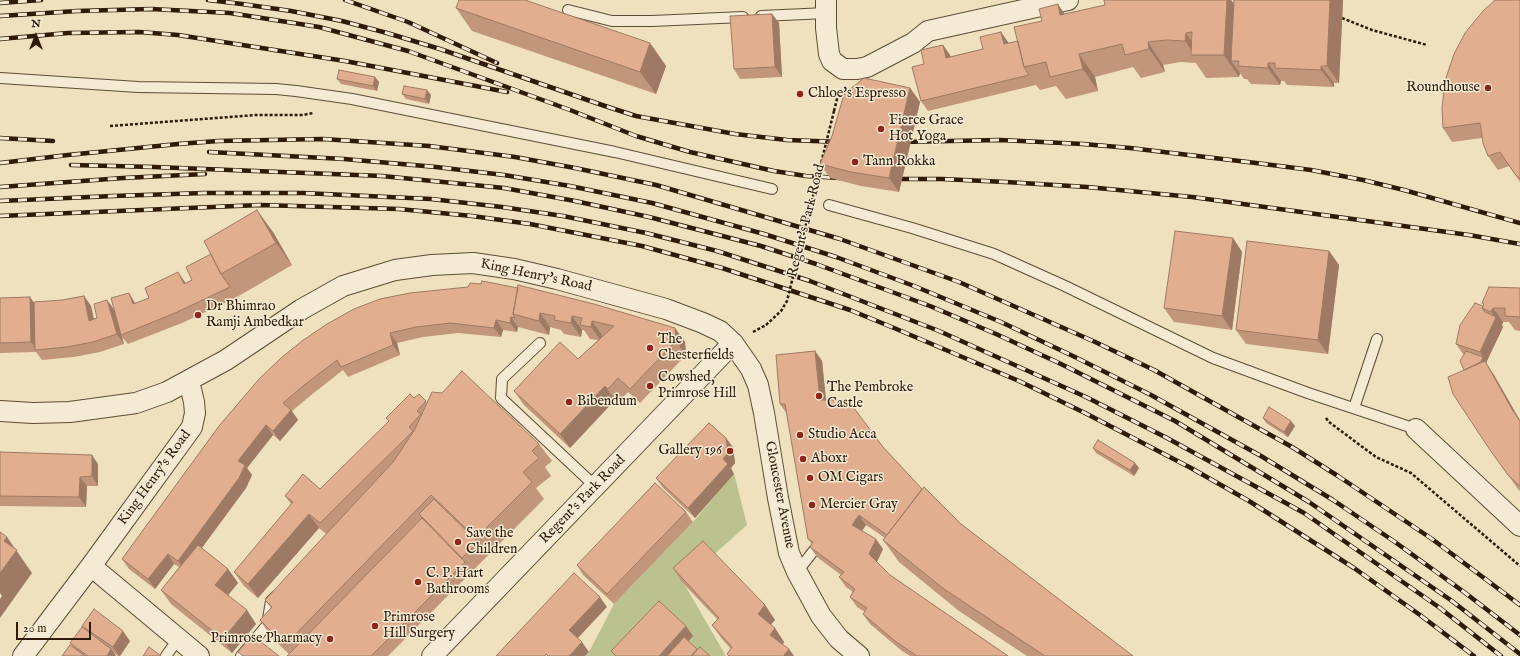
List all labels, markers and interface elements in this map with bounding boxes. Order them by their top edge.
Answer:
north arrow [16,16,56,56]
text: N [31,17,41,31]
place label: Roundhouse [1406,80,1480,96]
marker: Roundhouse [1483,83,1493,93]
place label: Chloe's Espresso [808,86,906,102]
marker: Chloe's Espresso [795,89,805,99]
place label: Fierce Grace Hot Yoga [889,113,963,146]
marker: Fierce Grace Hot Yoga [876,124,886,134]
place label: Tann Rokka [863,154,935,170]
marker: Tann Rokka [850,157,860,167]
street label: Regent's Park Road [785,163,829,279]
street label: King Henry's Road [479,256,593,296]
place label: Dr Bhimrao Ramji Ambedkar [206,299,304,332]
marker: Dr Bhimrao Ramji Ambedkar [193,310,203,320]
place label: The Chesterfields [658,332,734,364]
marker: The Chesterfields [645,343,655,353]
place label: Cowshed, Primrose Hill [658,370,736,402]
place label: The Pembroke Castle [827,380,913,412]
marker: Cowshed, Primrose Hill [645,381,655,391]
marker: The Pembroke Castle [814,391,824,401]
place label: Bibendum [577,394,637,410]
marker: Bibendum [564,397,574,407]
street label: King Henry's Road [115,427,195,529]
place label: Studio Acca [808,427,877,443]
marker: Studio Acca [795,430,805,440]
street label: Gloucester Avenue [760,440,798,550]
place label: Gallery 196 [658,443,722,459]
marker: Gallery 196 [725,446,735,456]
place label: Aboxr [811,451,847,467]
street label: Regent's Park Road [537,452,629,548]
marker: Aboxr [798,454,808,464]
place label: OM Cigars [818,470,883,486]
marker: OM Cigars [805,473,815,483]
place label: Mercier Gray [820,497,898,513]
marker: Mercier Gray [807,500,817,510]
place label: Save the Children [466,526,517,558]
marker: Save the Children [453,537,463,547]
place label: C. P. Hart Bathrooms [426,566,490,598]
marker: C. P. Hart Bathrooms [413,577,423,587]
place label: Primrose Hill Surgery [383,610,455,642]
scale bar [18,614,93,640]
text: 20 m [23,621,46,636]
marker: Primrose Hill Surgery [370,621,380,631]
place label: Primrose Pharmacy [211,631,322,647]
marker: Primrose Pharmacy [325,634,335,644]

